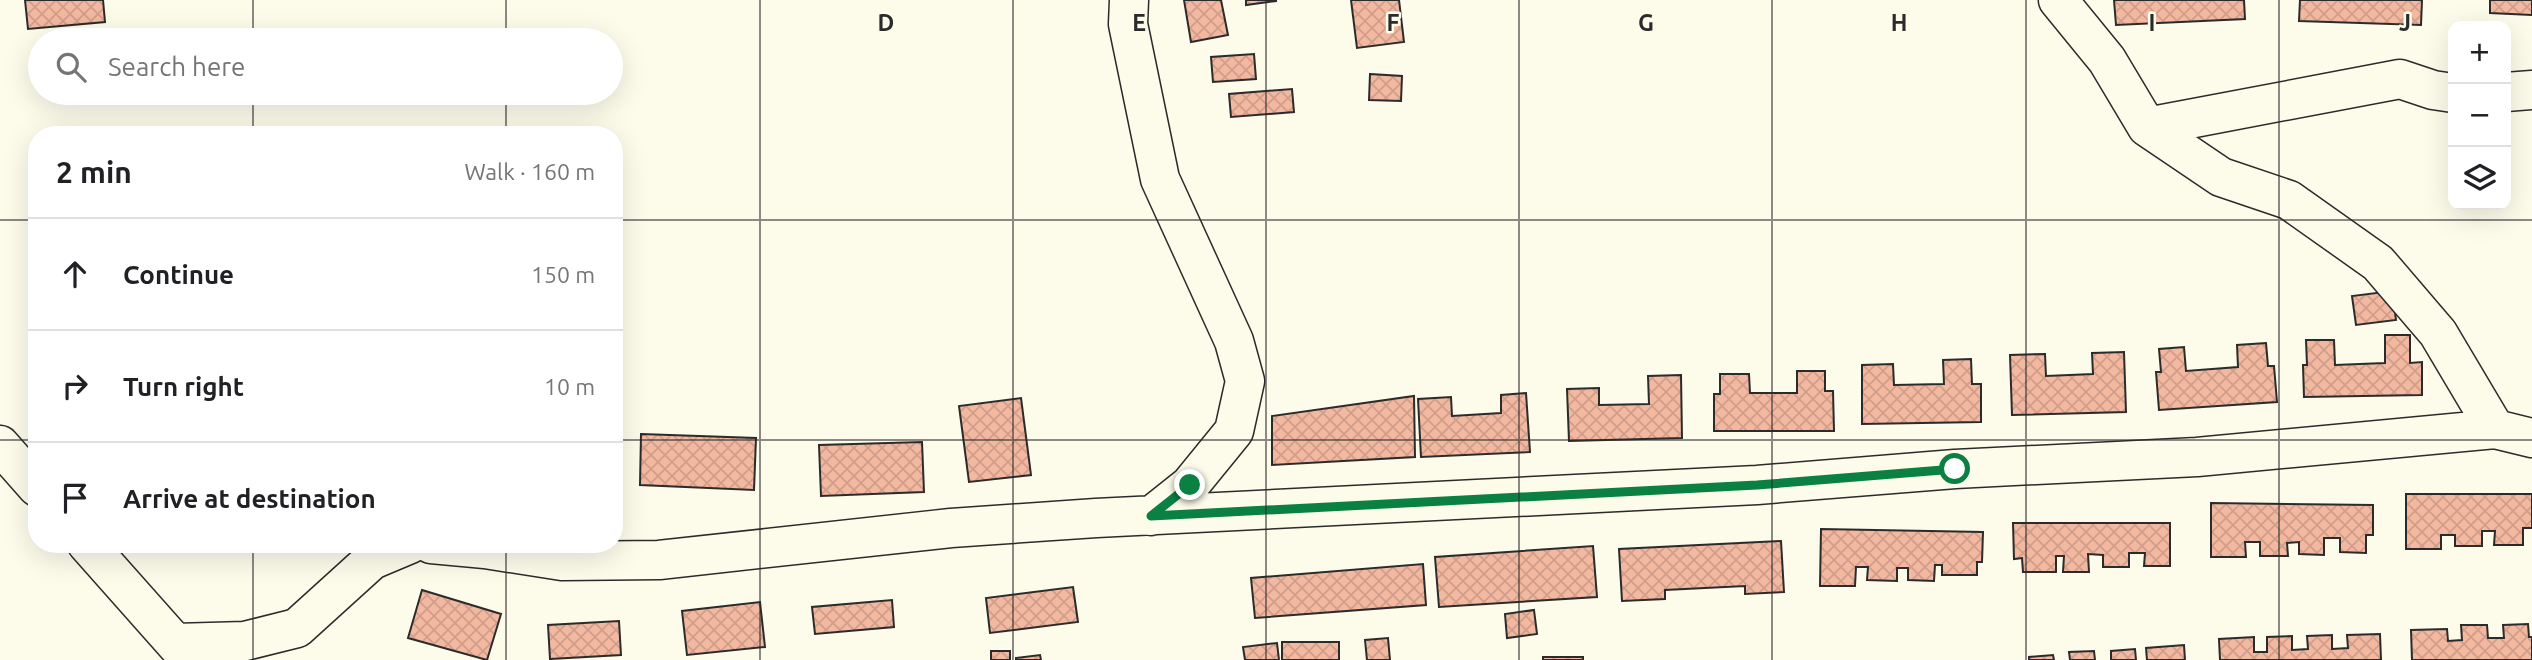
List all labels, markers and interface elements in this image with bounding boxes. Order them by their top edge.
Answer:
text: D [878,10,894,35]
text: E [1132,10,1146,35]
text: F [1387,10,1400,35]
text: G [1638,10,1654,35]
text: H [1891,10,1907,35]
text: I [2149,10,2155,35]
text: J [2399,10,2411,35]
map controls [2448,21,2511,210]
button: + [2448,21,2511,84]
search box [28,28,623,105]
icon: search [52,48,90,86]
text: Search here [108,52,245,81]
button: − [2448,84,2511,147]
button: layers [2448,147,2511,210]
text: 2 min [56,155,132,189]
text: Walk · 160 m [464,159,595,184]
icon: ahead [56,255,94,293]
text: Continue [123,260,234,289]
text: 150 m [531,262,595,287]
icon: right [56,367,94,405]
text: Turn right [123,372,244,401]
text: 10 m [544,374,595,399]
route start [1939,453,1970,484]
route end [1174,469,1205,500]
icon: arrive [56,479,94,517]
text: Arrive at destination [123,484,376,513]

